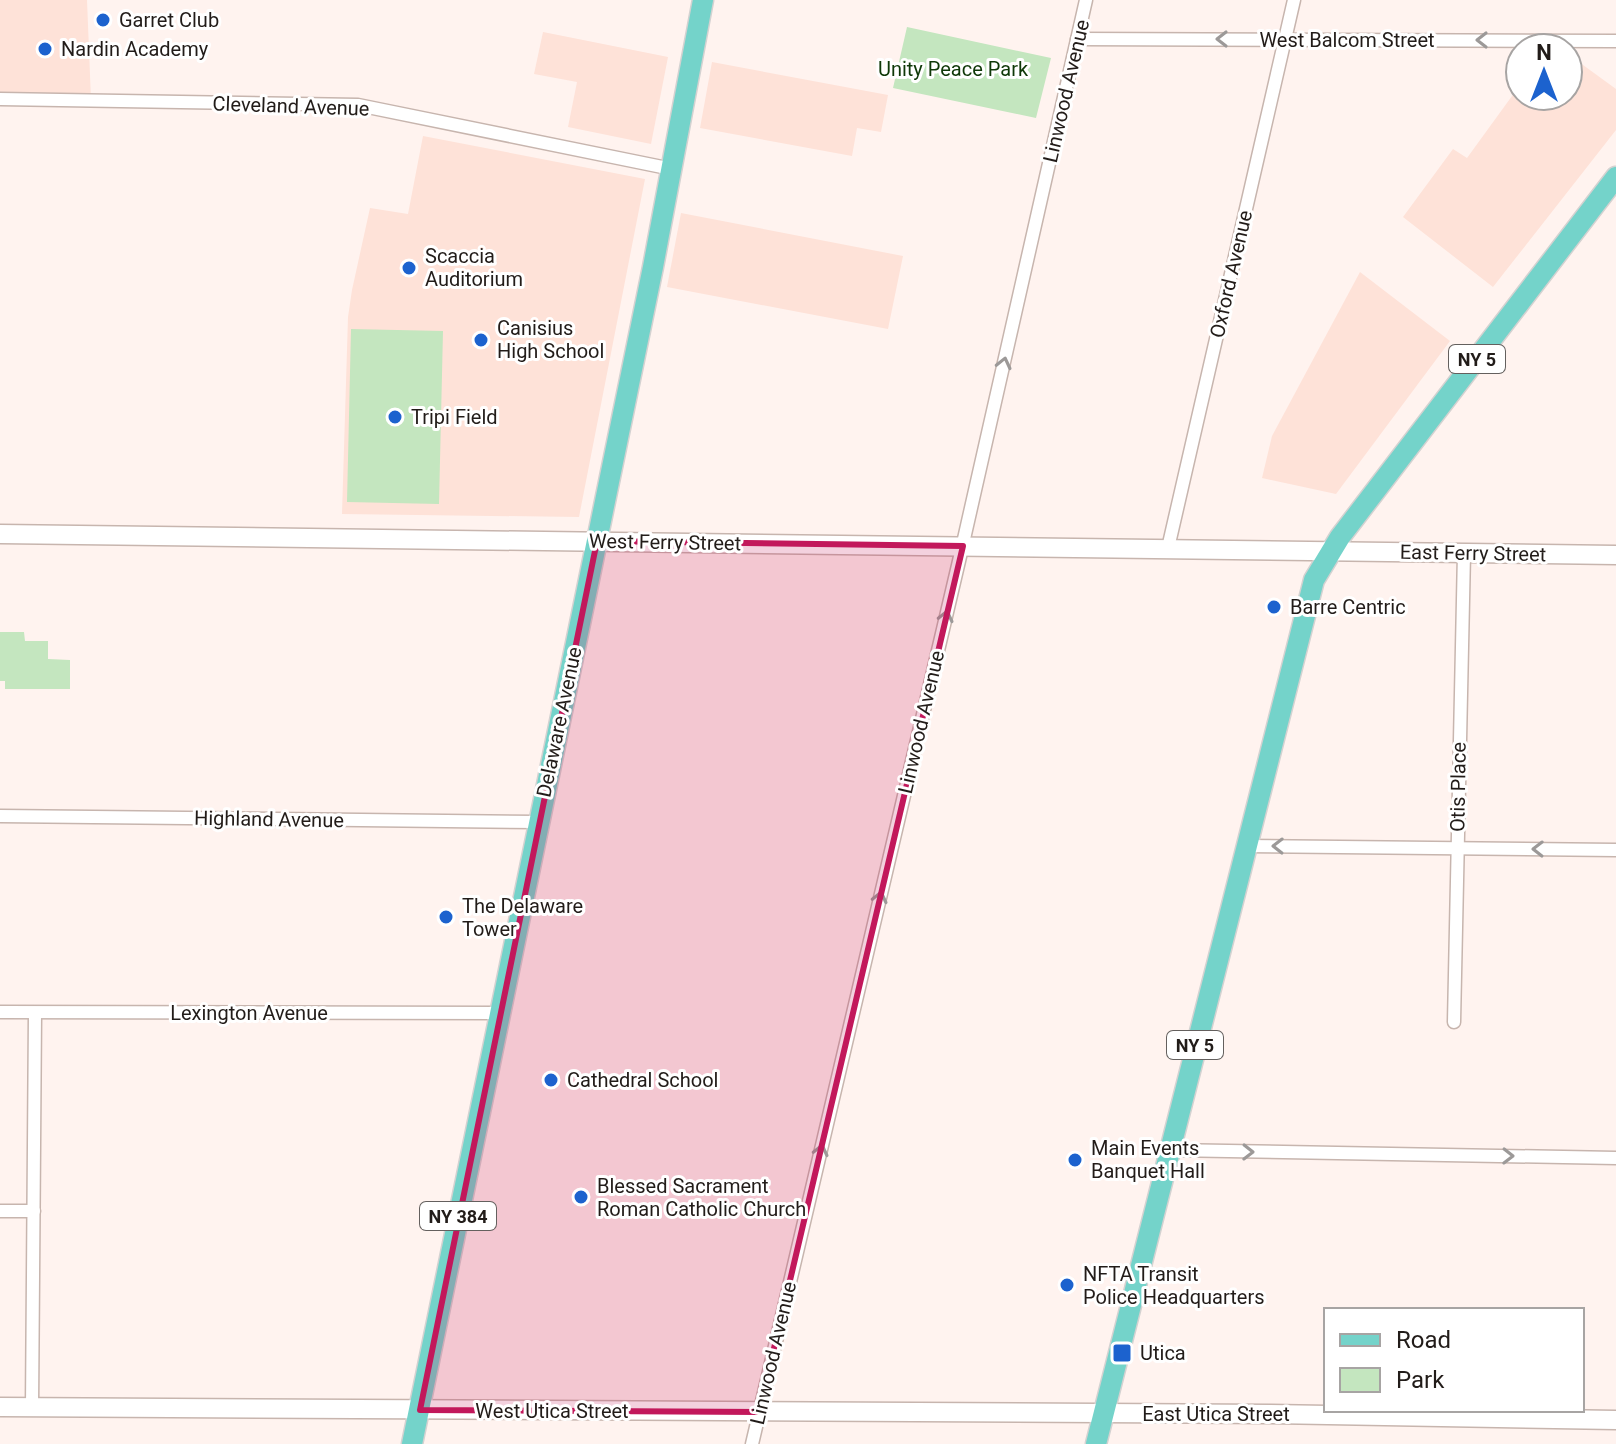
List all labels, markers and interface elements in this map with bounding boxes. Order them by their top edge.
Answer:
place label: Garret Club [119,8,219,32]
marker: Garret Club [94,11,112,29]
street label: Linwood Avenue [1038,17,1094,165]
street label: West Balcom Street [1259,28,1435,52]
one-way arrow [1215,30,1228,48]
one-way arrow [1475,31,1488,49]
north arrow [1504,32,1584,112]
place label: Nardin Academy [61,37,209,61]
marker: Nardin Academy [36,40,54,58]
text: N [1536,40,1552,65]
park label: Unity Peace Park [878,57,1029,81]
street label: Cleveland Avenue [212,91,370,121]
street label: Oxford Avenue [1205,208,1257,340]
place label: Scaccia Auditorium [425,244,523,291]
marker: Scaccia Auditorium [400,259,418,277]
place label: Canisius High School [497,316,604,363]
marker: Canisius High School [472,331,490,349]
road number: NY 5 [1449,345,1505,373]
one-way arrow [995,357,1012,370]
place label: Tripi Field [411,405,498,429]
marker: Tripi Field [386,408,404,426]
street label: West Ferry Street [589,529,741,555]
street label: East Ferry Street [1400,540,1546,566]
place label: Barre Centric [1290,595,1406,619]
marker: Barre Centric [1265,598,1283,616]
one-way arrow [937,610,954,624]
street label: Delaware Avenue [531,645,587,799]
street label: Linwood Avenue [893,648,949,796]
street label: Otis Place [1445,742,1471,832]
street label: Highland Avenue [194,806,344,832]
one-way arrow [1271,837,1284,855]
one-way arrow [1531,840,1544,858]
one-way arrow [871,890,888,904]
place label: The Delaware Tower [462,894,583,941]
marker: The Delaware Tower [437,908,455,926]
street label: Lexington Avenue [170,1001,328,1025]
road number: NY 5 [1167,1031,1223,1059]
place label: Cathedral School [567,1068,718,1092]
marker: Cathedral School [542,1071,560,1089]
place label: Main Events Banquet Hall [1091,1136,1205,1183]
one-way arrow [1242,1143,1255,1160]
one-way arrow [812,1144,829,1157]
one-way arrow [1502,1147,1515,1165]
marker: Main Events Banquet Hall [1066,1151,1084,1169]
place label: Blessed Sacrament Roman Catholic Church [597,1174,806,1221]
marker: Blessed Sacrament Roman Catholic Church [572,1188,590,1206]
road number: NY 384 [420,1202,496,1230]
place label: NFTA Transit Police Headquarters [1083,1262,1264,1309]
marker: NFTA Transit Police Headquarters [1058,1276,1076,1294]
street label: Linwood Avenue [745,1279,801,1427]
legend [1324,1308,1584,1412]
text: Road [1396,1326,1451,1354]
place label: Utica [1140,1341,1186,1365]
marker: Utica [1111,1342,1133,1364]
text: Park [1396,1366,1445,1394]
street label: West Utica Street [475,1399,629,1423]
street label: East Utica Street [1142,1402,1290,1426]

